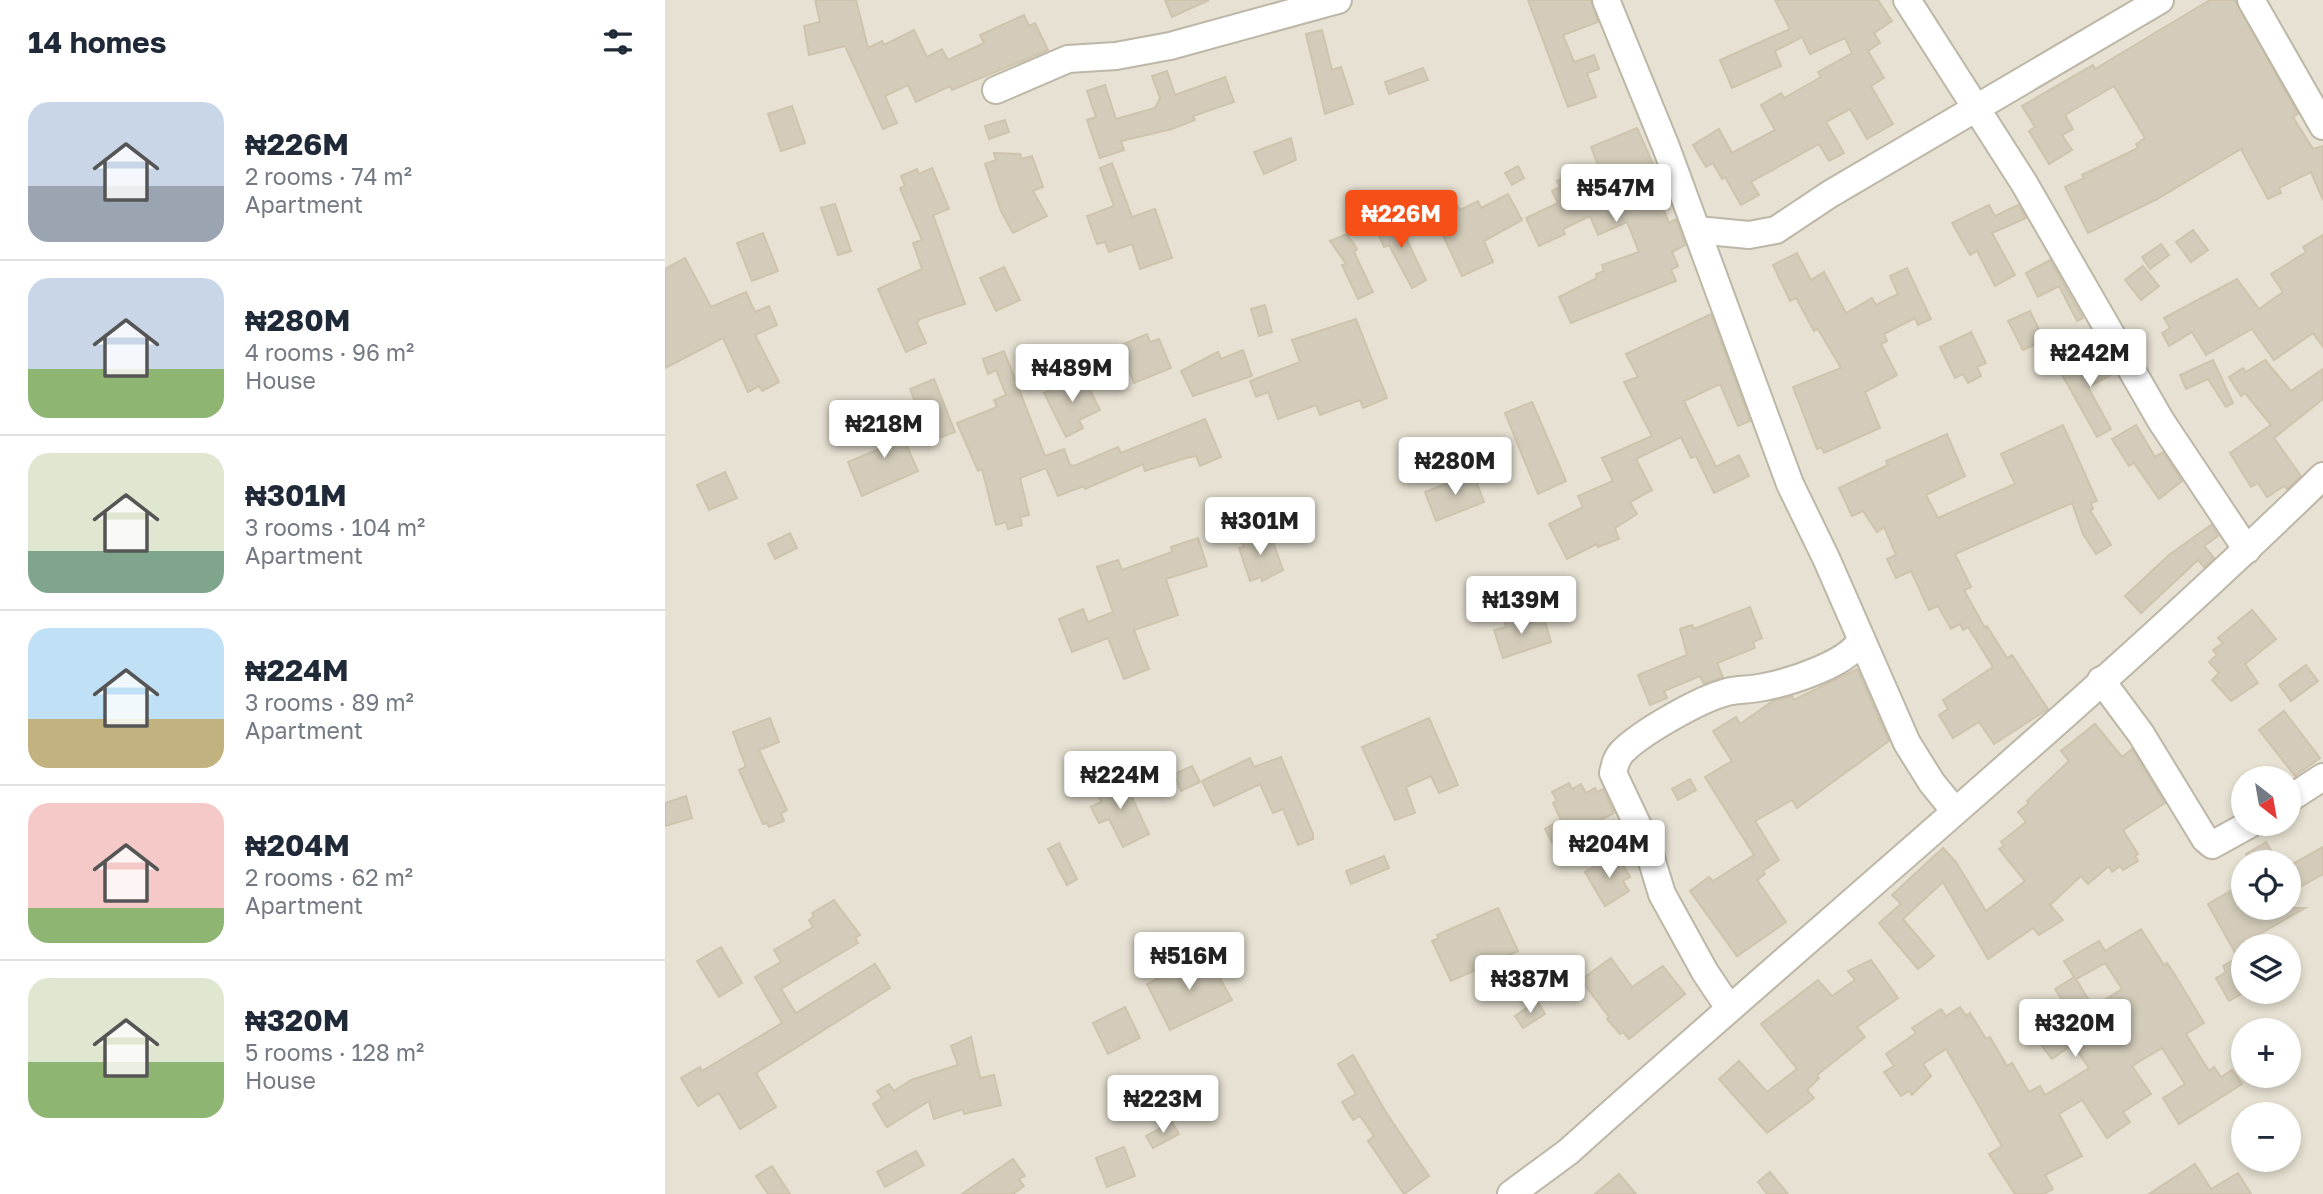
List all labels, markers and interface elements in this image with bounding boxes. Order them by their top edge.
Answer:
icon: filters [599,23,637,61]
text: 14 homes [28,24,167,60]
text: ₦226M [245,126,349,162]
icon: home [84,130,168,214]
text: 2 rooms · 74 m² [245,162,412,190]
pin: ₦547M [1567,164,1665,224]
text: ₦547M [1577,173,1655,201]
text: Apartment [245,190,363,218]
pin: ₦226M [1352,190,1450,250]
text: ₦226M [1361,199,1441,227]
text: ₦280M [245,302,350,338]
icon: home [84,306,168,390]
pin: ₦242M [2041,330,2139,389]
text: 4 rooms · 96 m² [245,338,414,366]
text: ₦242M [2050,338,2130,366]
pin: ₦489M [1023,344,1121,404]
text: ₦489M [1032,353,1112,381]
text: House [245,366,316,394]
pin: ₦218M [835,400,933,460]
text: ₦218M [845,409,923,437]
pin: ₦280M [1406,438,1504,497]
text: ₦280M [1415,446,1495,474]
text: ₦301M [245,477,347,513]
icon: home [84,481,168,565]
pin: ₦301M [1211,498,1309,557]
text: ₦301M [1221,506,1299,534]
text: 3 rooms · 104 m² [245,513,425,541]
text: Apartment [245,541,363,569]
pin: ₦139M [1472,576,1570,636]
text: ₦139M [1482,585,1560,613]
text: ₦224M [245,652,349,688]
icon: home [84,656,168,740]
text: 3 rooms · 89 m² [245,688,414,716]
text: Apartment [245,716,363,744]
pin: ₦224M [1071,752,1169,811]
text: ₦224M [1080,760,1160,788]
north arrow [2231,766,2301,836]
map controls [2231,766,2301,1172]
pin: ₦204M [1560,820,1658,880]
text: ₦204M [245,827,350,863]
text: ₦204M [1569,829,1649,857]
icon: home [84,831,168,915]
button: locate [2231,850,2301,920]
text: 2 rooms · 62 m² [245,863,413,891]
text: Apartment [245,891,363,919]
pin: ₦516M [1140,932,1238,992]
button: layers [2231,934,2301,1004]
text: ₦516M [1150,941,1228,969]
pin: ₦387M [1481,956,1579,1015]
text: ₦387M [1491,964,1569,992]
pin: ₦320M [2026,1000,2124,1059]
text: ₦320M [245,1002,349,1038]
icon: home [84,1006,168,1090]
text: ₦320M [2035,1008,2115,1036]
button: + [2231,1018,2301,1088]
text: 5 rooms · 128 m² [245,1038,424,1066]
text: House [245,1066,316,1094]
pin: ₦223M [1114,1076,1212,1135]
text: ₦223M [1123,1084,1203,1112]
button: − [2231,1102,2301,1172]

